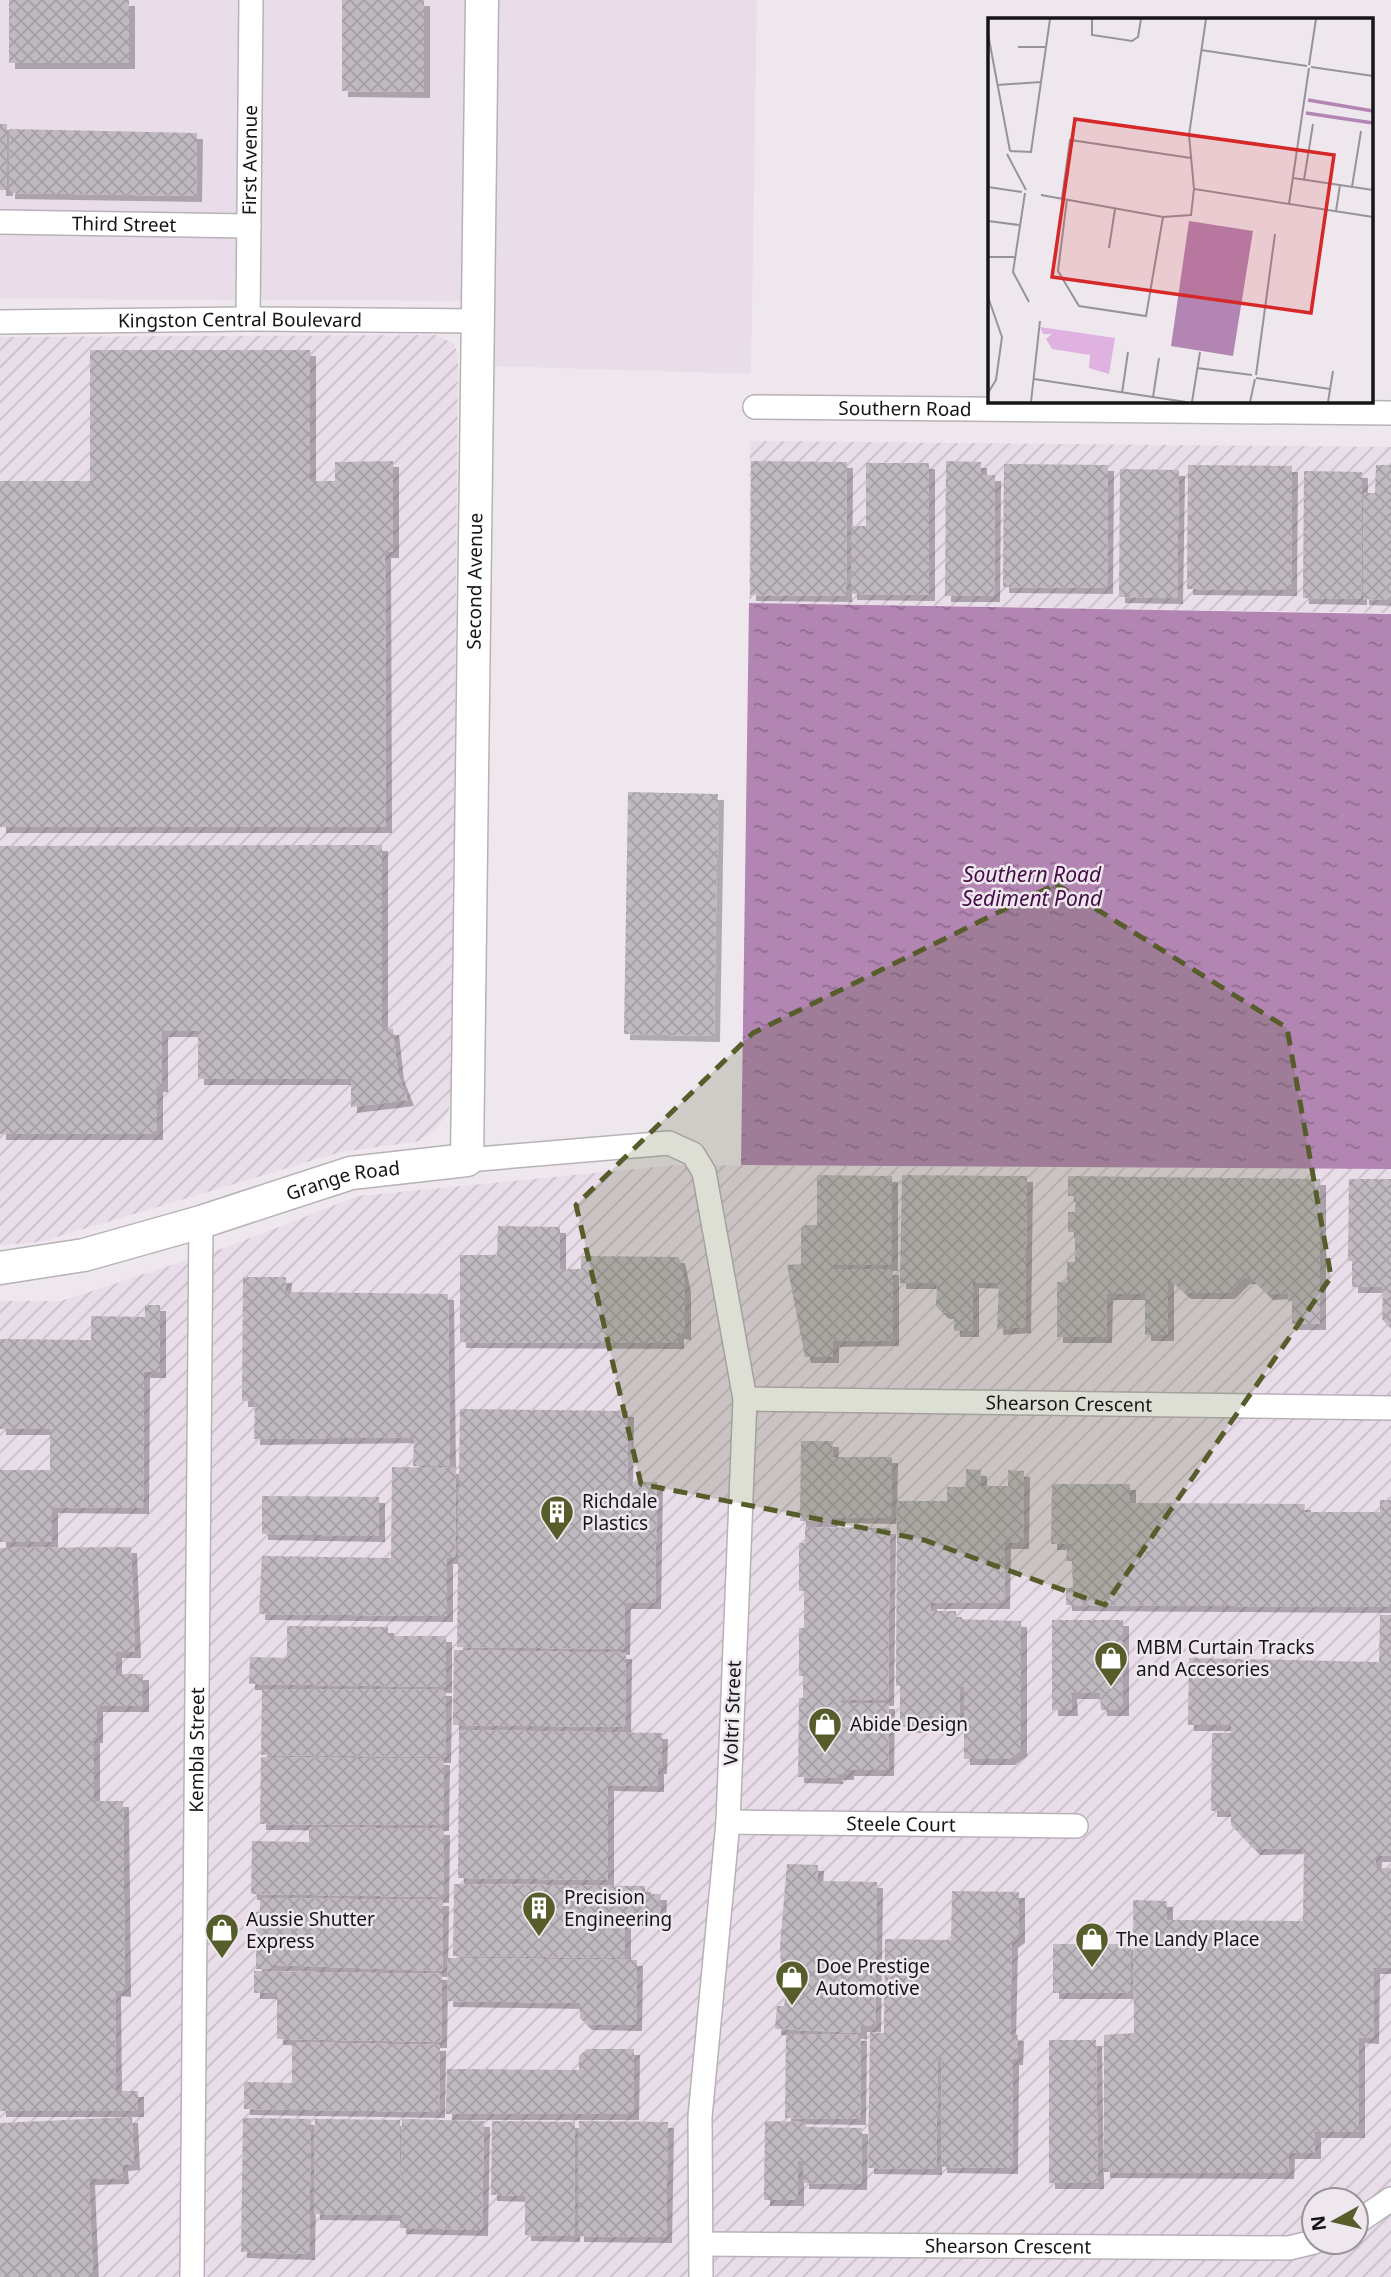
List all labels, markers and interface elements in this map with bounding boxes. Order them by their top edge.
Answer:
inset map [988,18,1374,402]
street label: First Avenue [236,105,263,215]
street label: Third Street [72,210,177,238]
street label: Kingston Central Boulevard [118,306,362,334]
street label: Southern Road [838,395,972,422]
street label: Second Avenue [461,513,488,650]
water label: Southern Road Sediment Pond [962,860,1103,912]
street label: Grange Road [283,1155,401,1206]
street label: Shearson Crescent [986,1389,1153,1418]
place label: Richdale Plastics [582,1488,658,1536]
building icon: Richdale Plastics [538,1493,576,1542]
place label: MBM Curtain Tracks and Accesories [1136,1634,1315,1682]
shop icon: MBM Curtain Tracks and Accesories [1092,1639,1130,1688]
street label: Voltri Street [717,1660,747,1766]
street label: Kembla Street [183,1687,210,1813]
shop icon: Abide Design [806,1705,844,1754]
place label: Abide Design [850,1711,968,1737]
street label: Steele Court [846,1810,956,1838]
place label: Precision Engineering [564,1884,672,1932]
building icon: Precision Engineering [520,1889,558,1938]
place label: Aussie Shutter Express [246,1906,375,1954]
shop icon: Aussie Shutter Express [203,1911,241,1960]
shop icon: The Landy Place [1073,1920,1111,1969]
place label: The Landy Place [1116,1926,1260,1952]
place label: Doe Prestige Automotive [816,1953,930,2001]
shop icon: Doe Prestige Automotive [773,1958,811,2007]
north arrow [1300,2186,1370,2256]
text: N [1304,2214,1332,2233]
street label: Shearson Crescent [925,2233,1091,2260]

